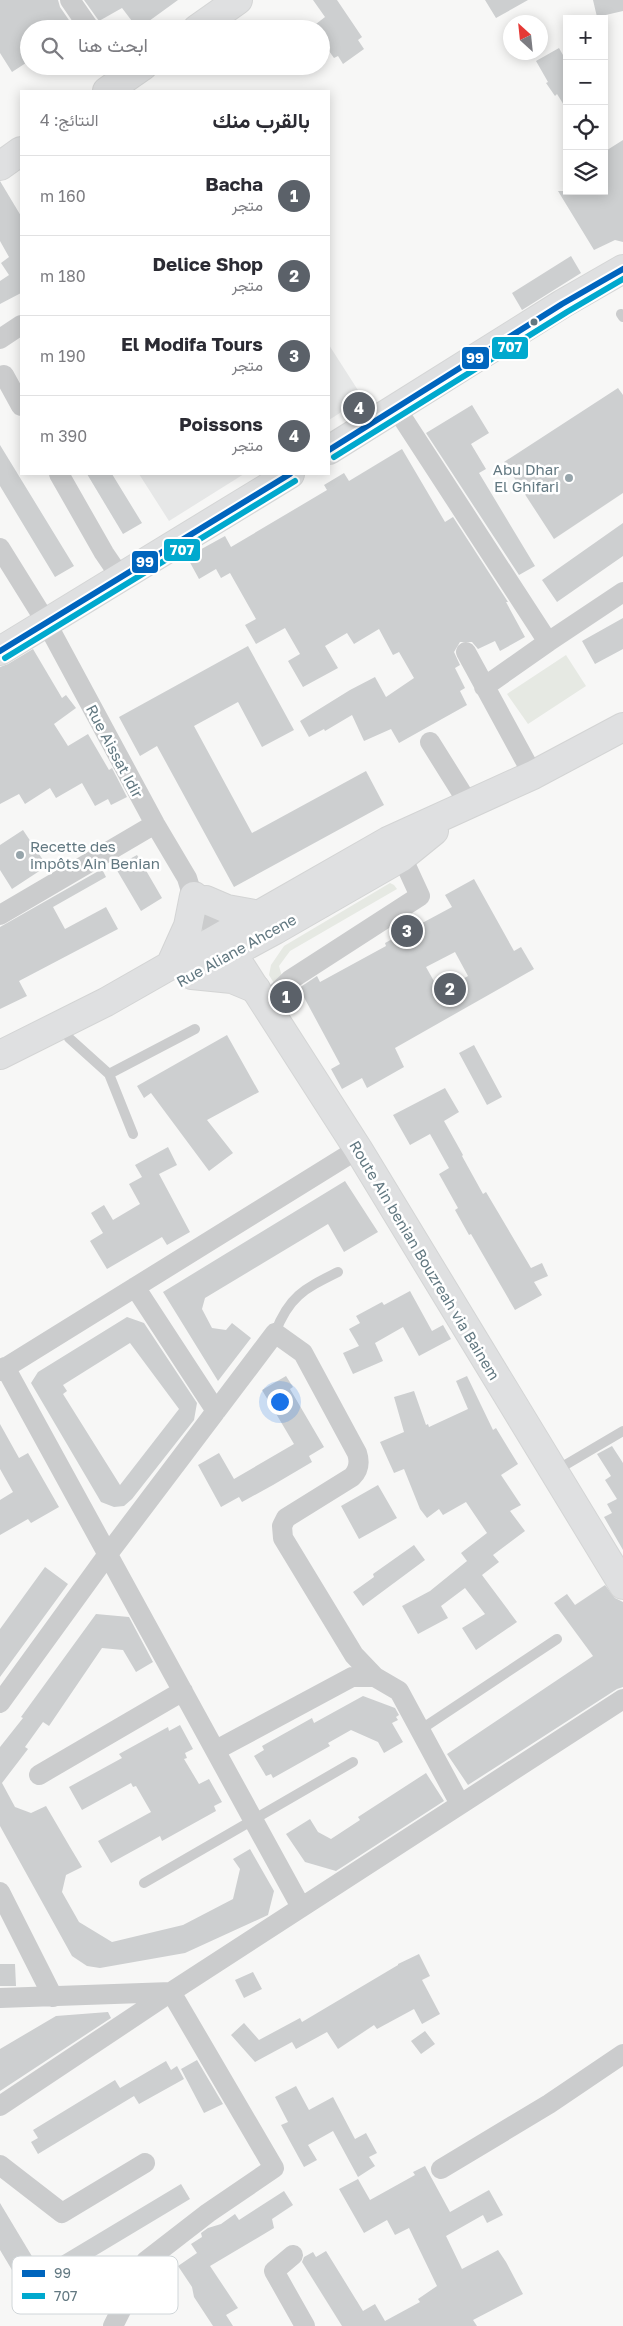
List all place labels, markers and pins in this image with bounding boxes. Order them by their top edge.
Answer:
unlabelled marker [529,317,539,327]
pin: 4 [343,389,375,427]
place label: Abu Dhar El Ghifari [493,460,559,495]
marker: Abu Dhar El Ghifari [563,472,575,484]
place label: Recette des impôts Ain Benian [30,837,160,872]
marker: Recette des impôts Ain Benian [14,849,26,861]
pin: 3 [391,912,423,950]
pin: 2 [434,970,466,1008]
pin: 1 [270,978,302,1016]

